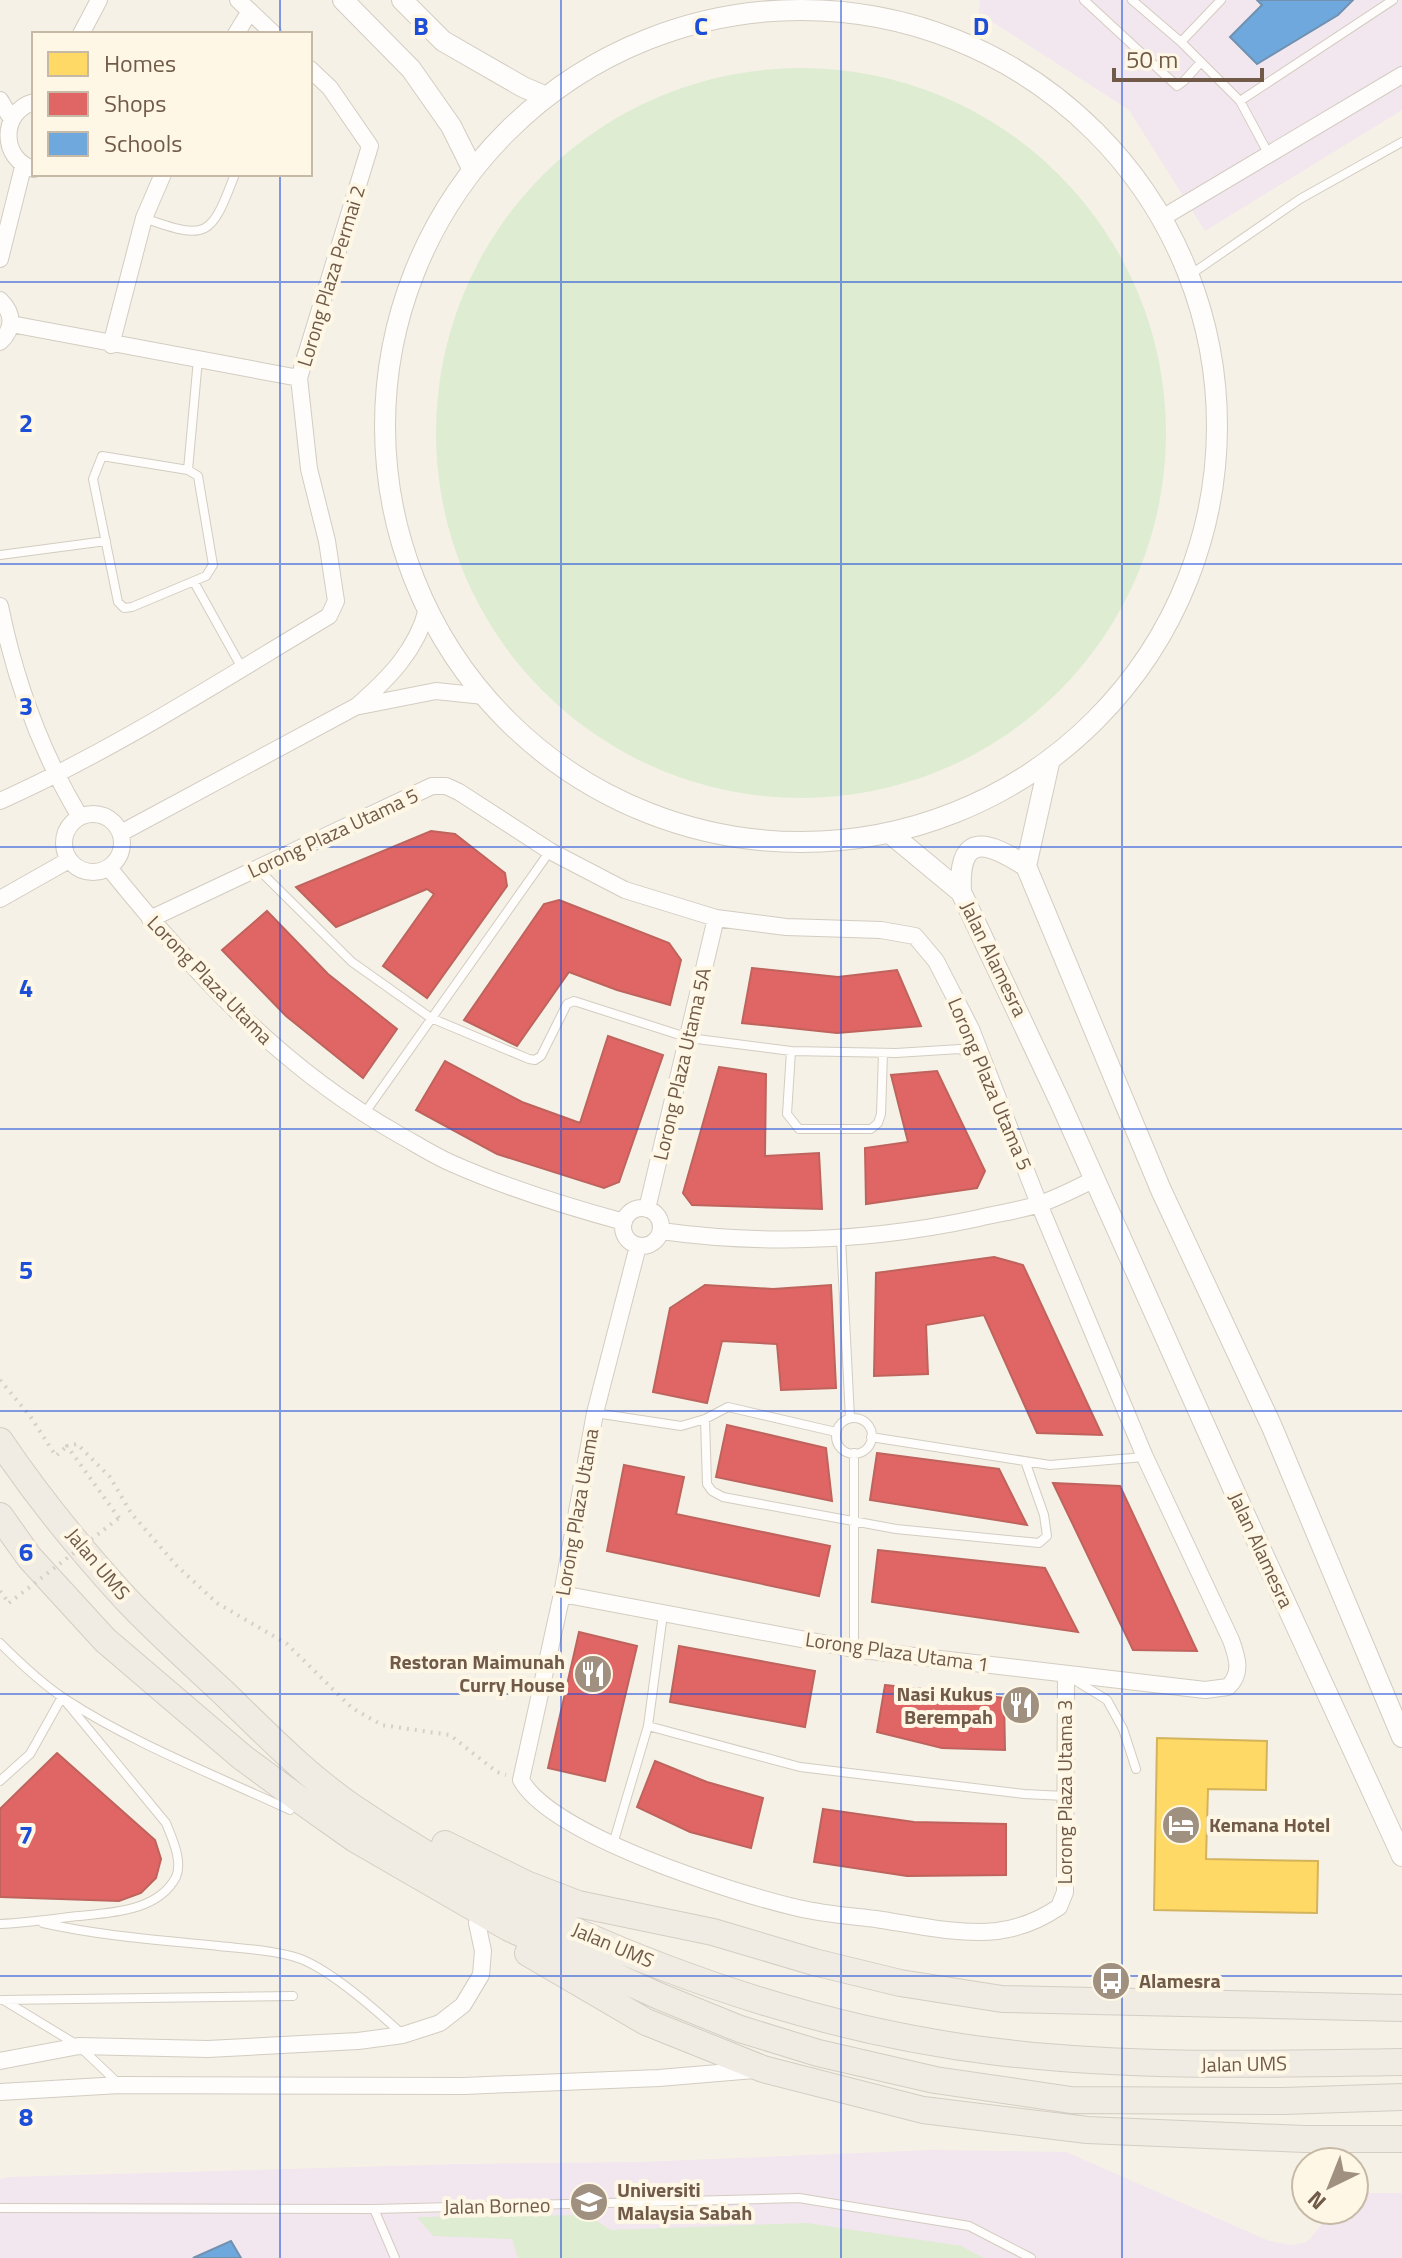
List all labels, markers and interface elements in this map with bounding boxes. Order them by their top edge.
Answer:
text: B [413,6,429,45]
text: C [694,6,708,45]
text: D [973,6,989,45]
legend [32,32,312,176]
scale bar [1114,32,1262,82]
text: 50 m [1126,41,1178,77]
text: Homes [104,45,176,81]
text: Shops [104,85,166,121]
text: Schools [104,125,182,161]
street label: Lorong Plaza Permai 2 [288,181,373,370]
text: 2 [19,403,33,442]
text: 3 [19,686,33,725]
street label: Lorong Plaza Utama 5 [242,779,423,886]
street label: Jalan Alamesra [953,896,1036,1022]
street label: Lorong Plaza Utama [140,908,280,1051]
street label: Lorong Plaza Utama 5A [644,964,719,1163]
text: 4 [19,968,33,1007]
street label: Lorong Plaza Utama 5 [940,993,1041,1175]
text: 5 [19,1250,33,1289]
street label: Lorong Plaza Utama [547,1426,606,1598]
street label: Jalan Alamesra [1221,1487,1302,1613]
street label: Jalan UMS [59,1521,138,1607]
text: 6 [19,1532,33,1571]
street label: Lorong Plaza Utama 1 [803,1623,991,1680]
place label: Restoran Maimunah Curry House [389,1646,565,1700]
restaurant icon: Restoran Maimunah Curry House [572,1653,614,1695]
place label: Nasi Kukus Berempah [897,1678,993,1732]
restaurant icon: Nasi Kukus Berempah [1000,1684,1042,1726]
street label: Lorong Plaza Utama 3 [1049,1699,1080,1885]
hotel icon: Kemana Hotel [1160,1804,1202,1846]
place label: Kemana Hotel [1209,1809,1330,1840]
text: 7 [19,1815,33,1854]
street label: Jalan UMS [568,1913,659,1976]
bus stop icon: Alamesra [1090,1960,1132,2002]
place label: Alamesra [1139,1965,1221,1996]
street label: Jalan UMS [1201,2047,1287,2080]
text: 8 [19,2097,33,2136]
north arrow [1290,2146,1370,2226]
place label: Universiti Malaysia Sabah [617,2174,752,2228]
school or university icon: Universiti Malaysia Sabah [568,2181,610,2223]
text: N [1299,2183,1334,2218]
street label: Jalan Borneo [443,2189,551,2222]

